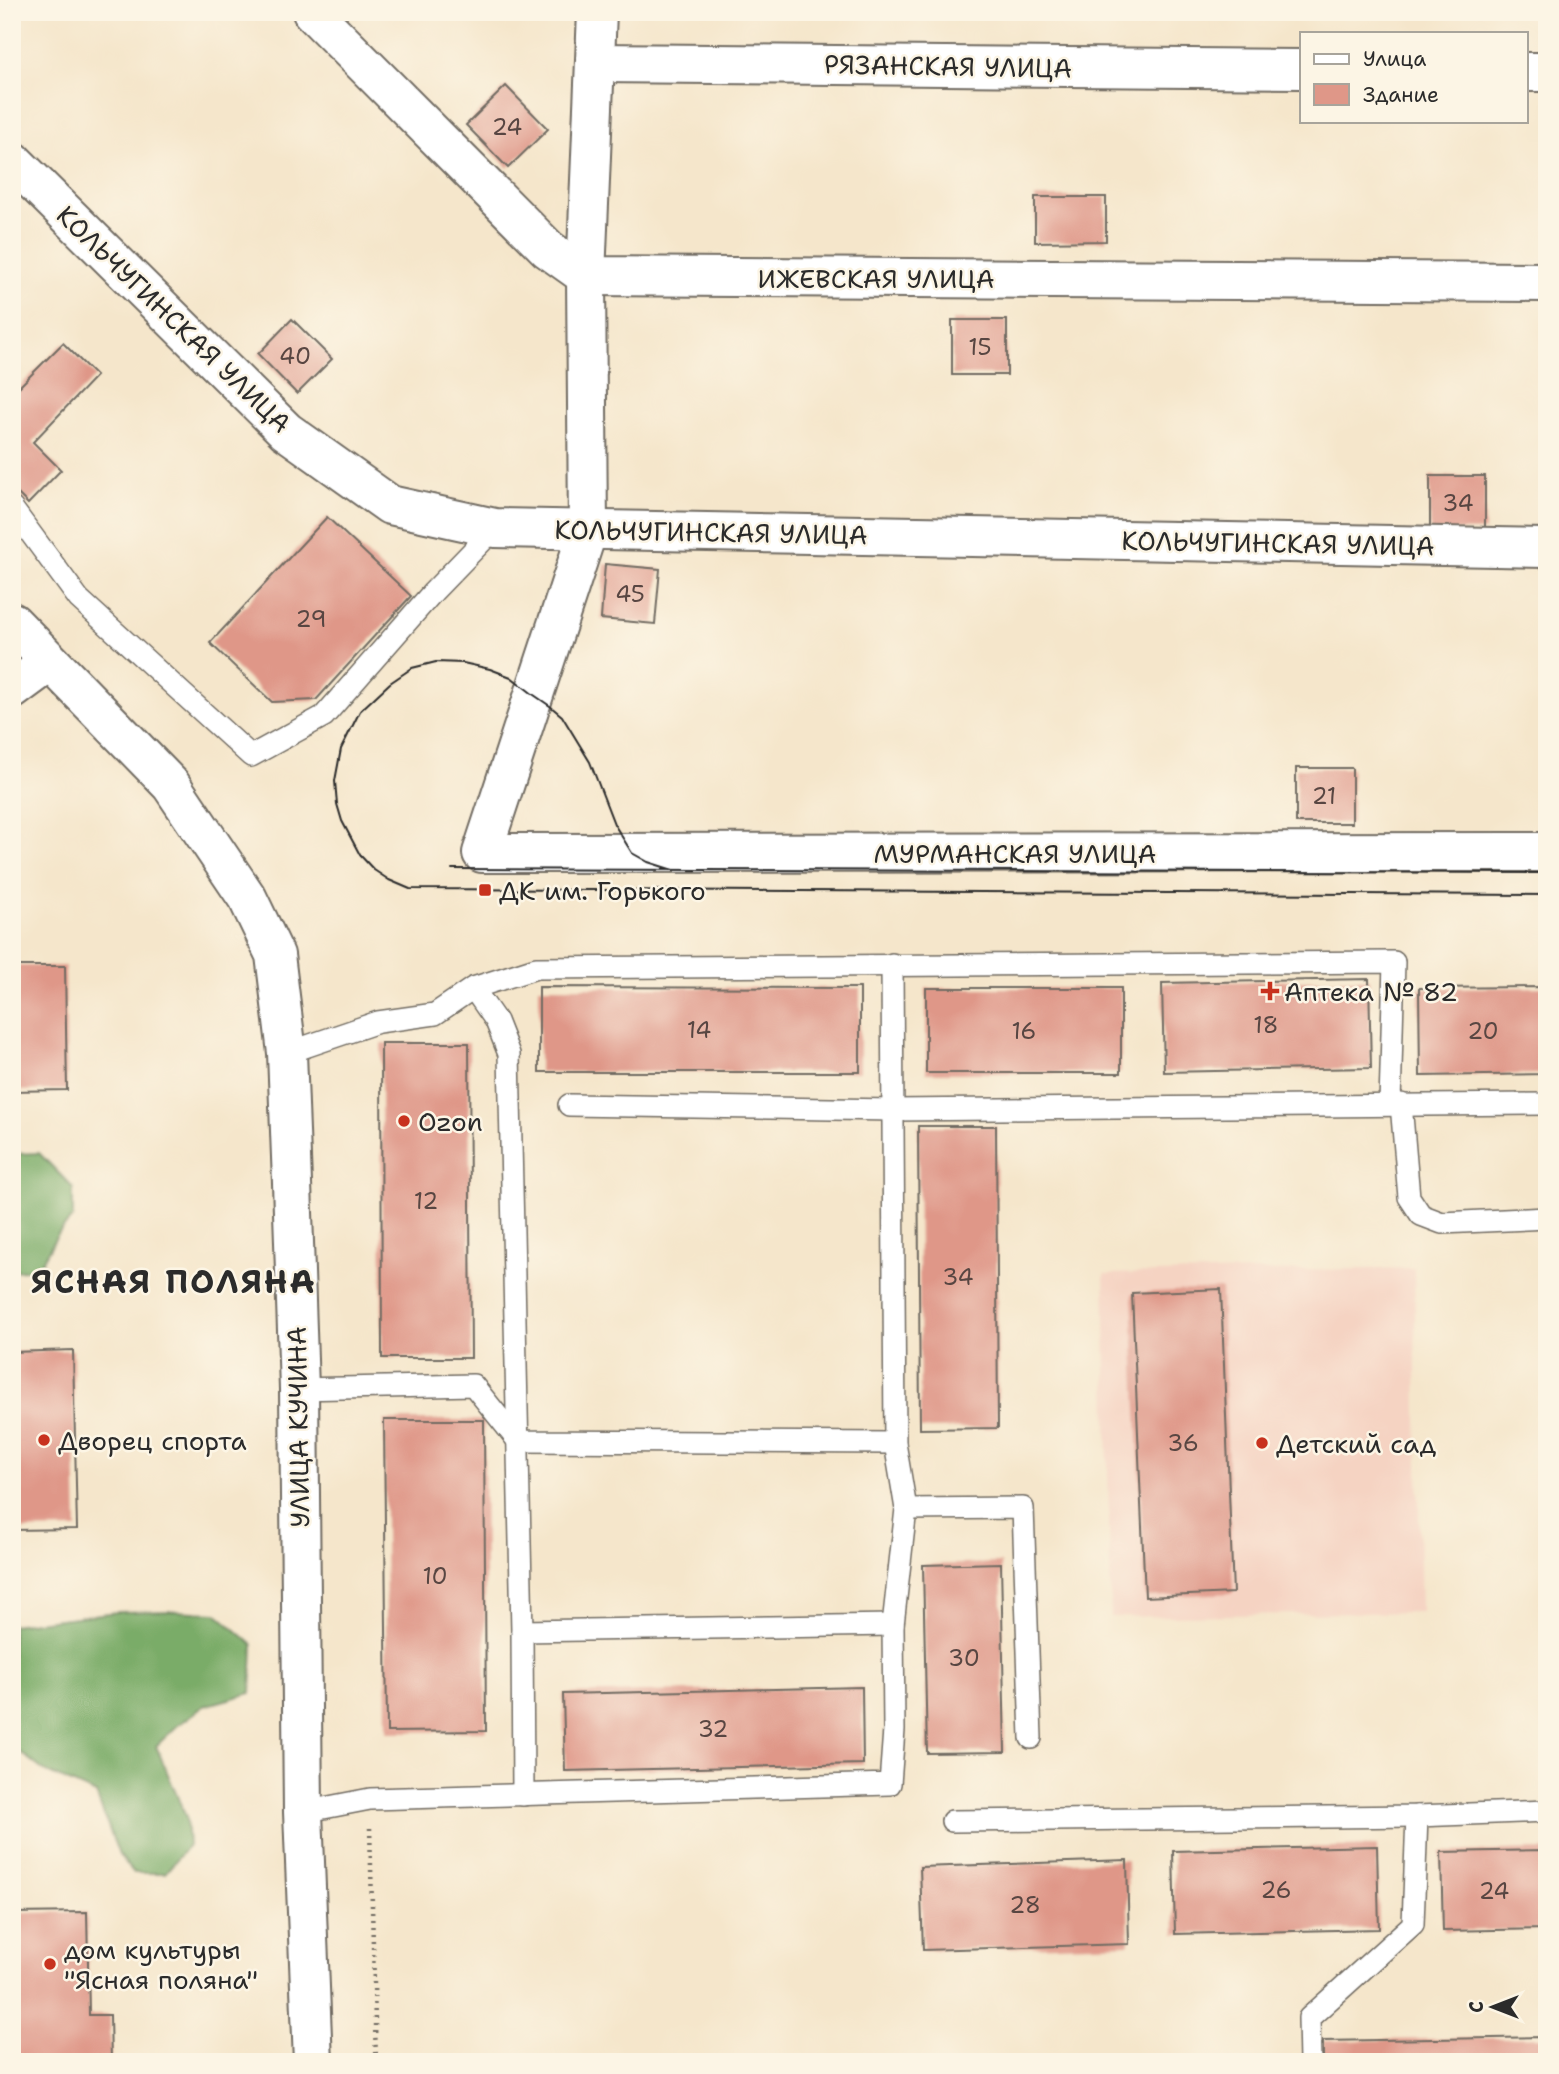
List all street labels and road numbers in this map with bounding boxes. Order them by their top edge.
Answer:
street label: РЯЗАНСКАЯ УЛИЦА [824,46,1072,86]
street label: КОЛЬЧУГИНСКАЯ УЛИЦА [49,198,299,440]
street label: ИЖЕВСКАЯ УЛИЦА [757,261,995,296]
street label: КОЛЬЧУГИНСКАЯ УЛИЦА [554,512,868,552]
street label: КОЛЬЧУГИНСКАЯ УЛИЦА [1121,523,1435,563]
street label: МУРМАНСКАЯ УЛИЦА [874,836,1156,871]
street label: УЛИЦА КУЧИНА [279,1326,317,1528]

